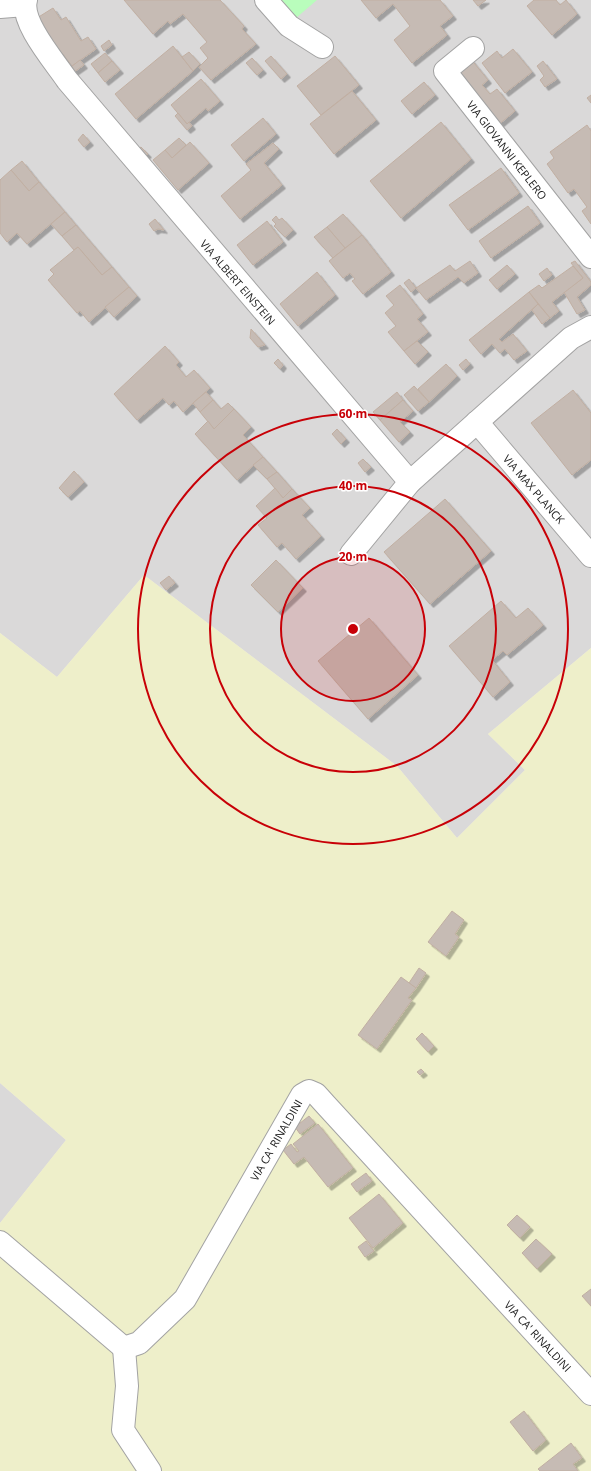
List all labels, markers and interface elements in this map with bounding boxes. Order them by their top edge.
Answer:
street label: VIA GIOVANNI KEPLERO [464,97,550,203]
street label: VIA ALBERT EINSTEIN [197,236,279,328]
text: 60 m [339,405,367,422]
street label: VIA MAX PLANCK [500,451,568,527]
text: 40 m [339,477,367,494]
text: 20 m [339,548,367,565]
centre of rings [346,622,360,636]
street label: VIA CA' RINALDINI [247,1096,305,1184]
street label: VIA CA' RINALDINI [501,1297,575,1375]

